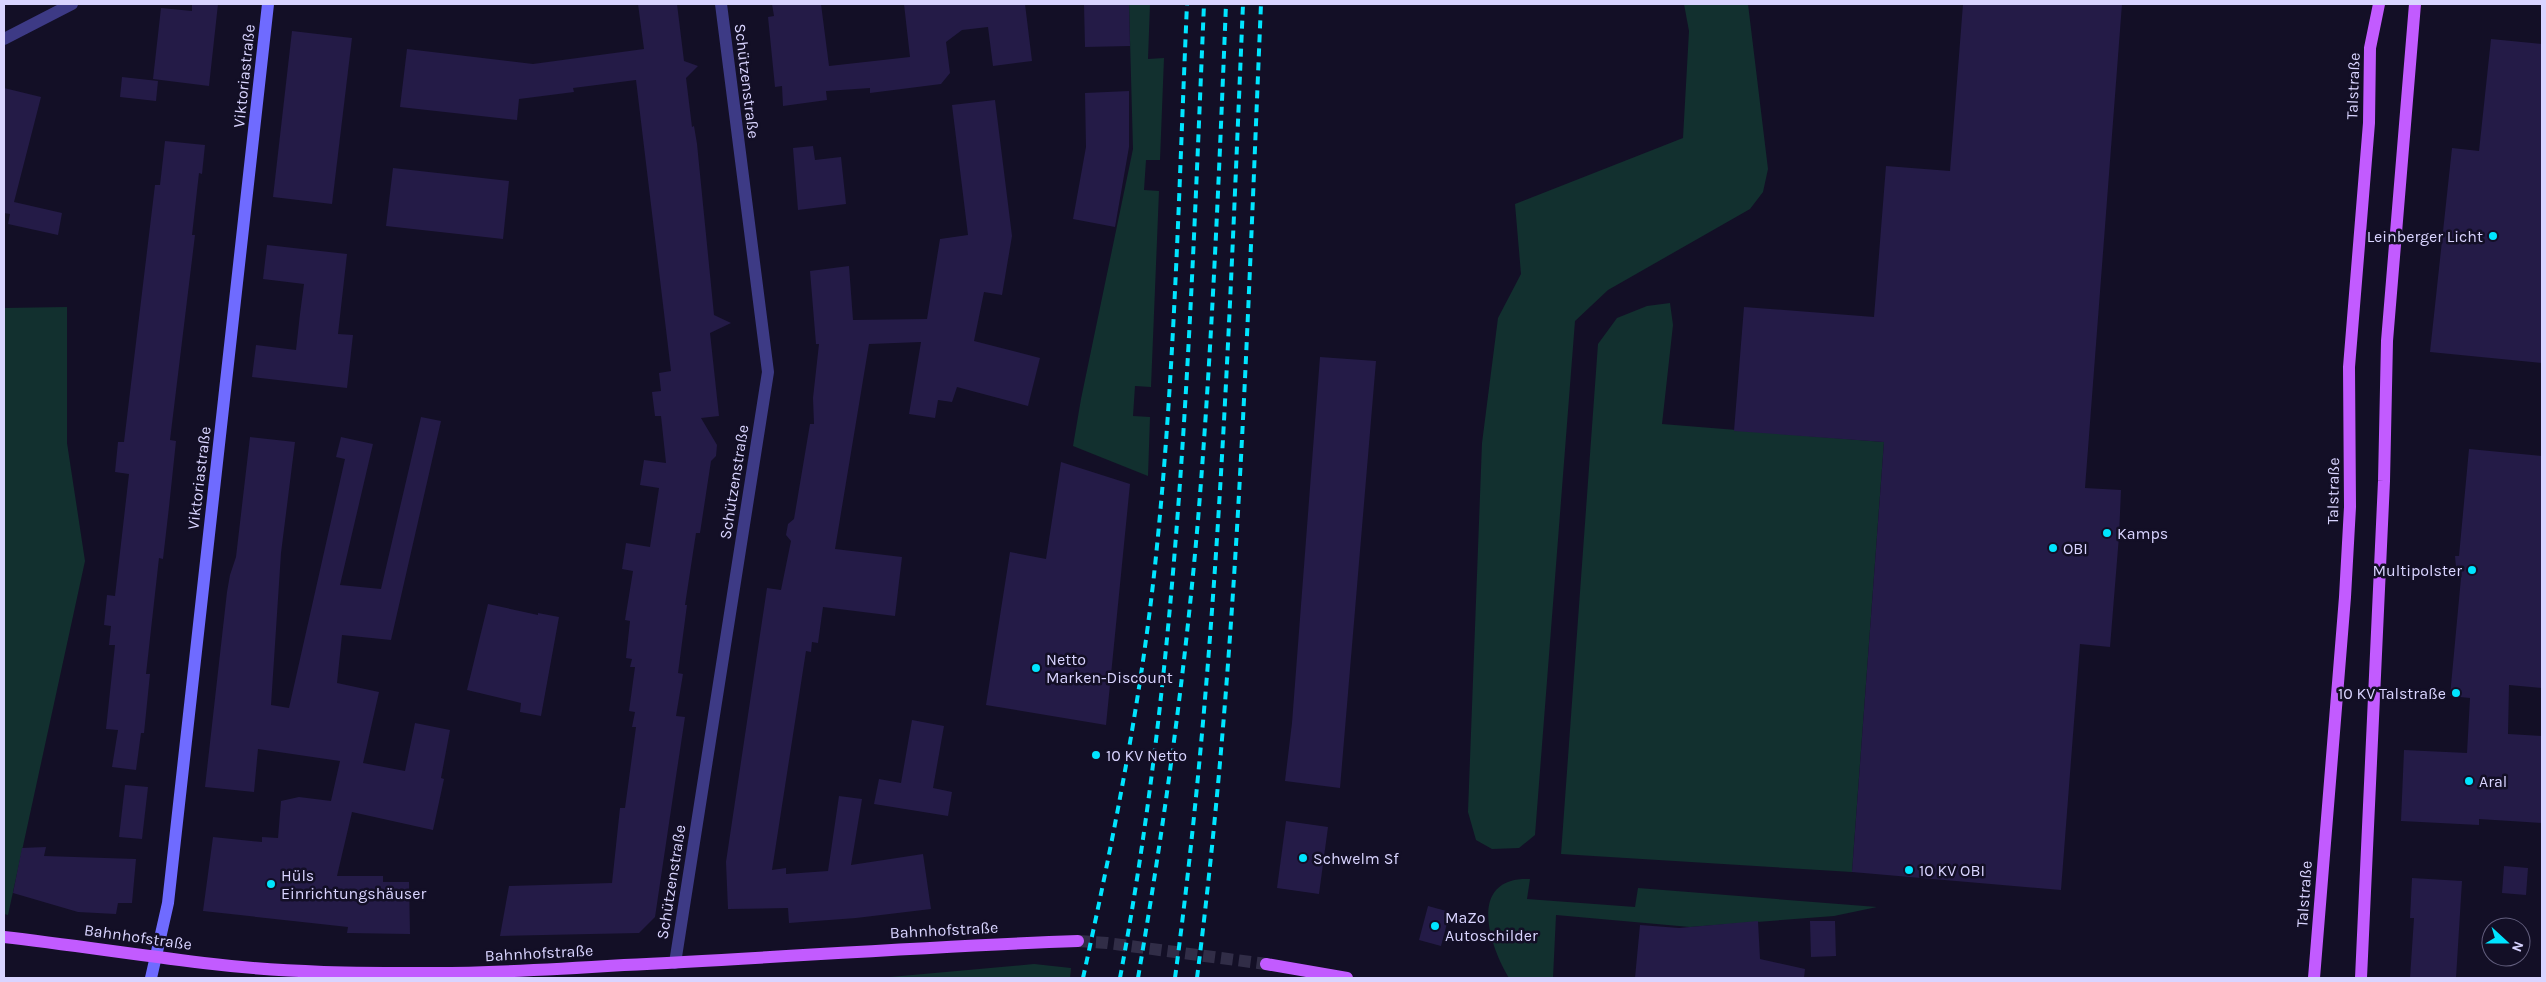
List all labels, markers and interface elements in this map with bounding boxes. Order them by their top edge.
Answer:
street label: Schützenstraße [731,22,763,140]
street label: Viktoriastraße [229,23,259,129]
street label: Talstraße [2342,52,2364,120]
place label: Leinberger Licht [2367,227,2483,246]
marker: Leinberger Licht [2487,230,2499,242]
street label: Schützenstraße [716,423,752,541]
street label: Viktoriastraße [183,425,215,531]
street label: Talstraße [2323,457,2343,525]
place label: Kamps [2117,524,2168,543]
marker: Kamps [2101,527,2113,539]
place label: OBI [2063,539,2088,558]
marker: OBI [2047,542,2059,554]
place label: Multipolster [2372,561,2462,580]
marker: Multipolster [2466,564,2478,576]
place label: Netto Marken-Discount [1046,650,1173,687]
marker: Netto Marken-Discount [1030,662,1042,674]
place label: 10 KV Talstraße [2338,684,2446,703]
marker: 10 KV Talstraße [2450,687,2462,699]
place label: 10 KV Netto [1106,746,1187,765]
marker: 10 KV Netto [1090,749,1102,761]
place label: Aral [2479,772,2507,791]
marker: Aral [2463,775,2475,787]
street label: Schützenstraße [653,823,689,941]
place label: Schwelm Sf [1313,849,1399,868]
marker: Schwelm Sf [1297,852,1309,864]
street label: Talstraße [2292,860,2316,928]
place label: 10 KV OBI [1919,861,1985,880]
marker: 10 KV OBI [1903,864,1915,876]
place label: Hüls Einrichtungshäuser [281,866,426,903]
marker: Hüls Einrichtungshäuser [265,878,277,890]
place label: MaZo Autoschilder [1445,908,1538,945]
north arrow [2481,917,2531,967]
street label: Bahnhofstraße [889,918,999,942]
street label: Bahnhofstraße [83,920,193,954]
marker: MaZo Autoschilder [1429,920,1441,932]
text: N [2508,939,2527,954]
street label: Bahnhofstraße [484,941,594,965]

